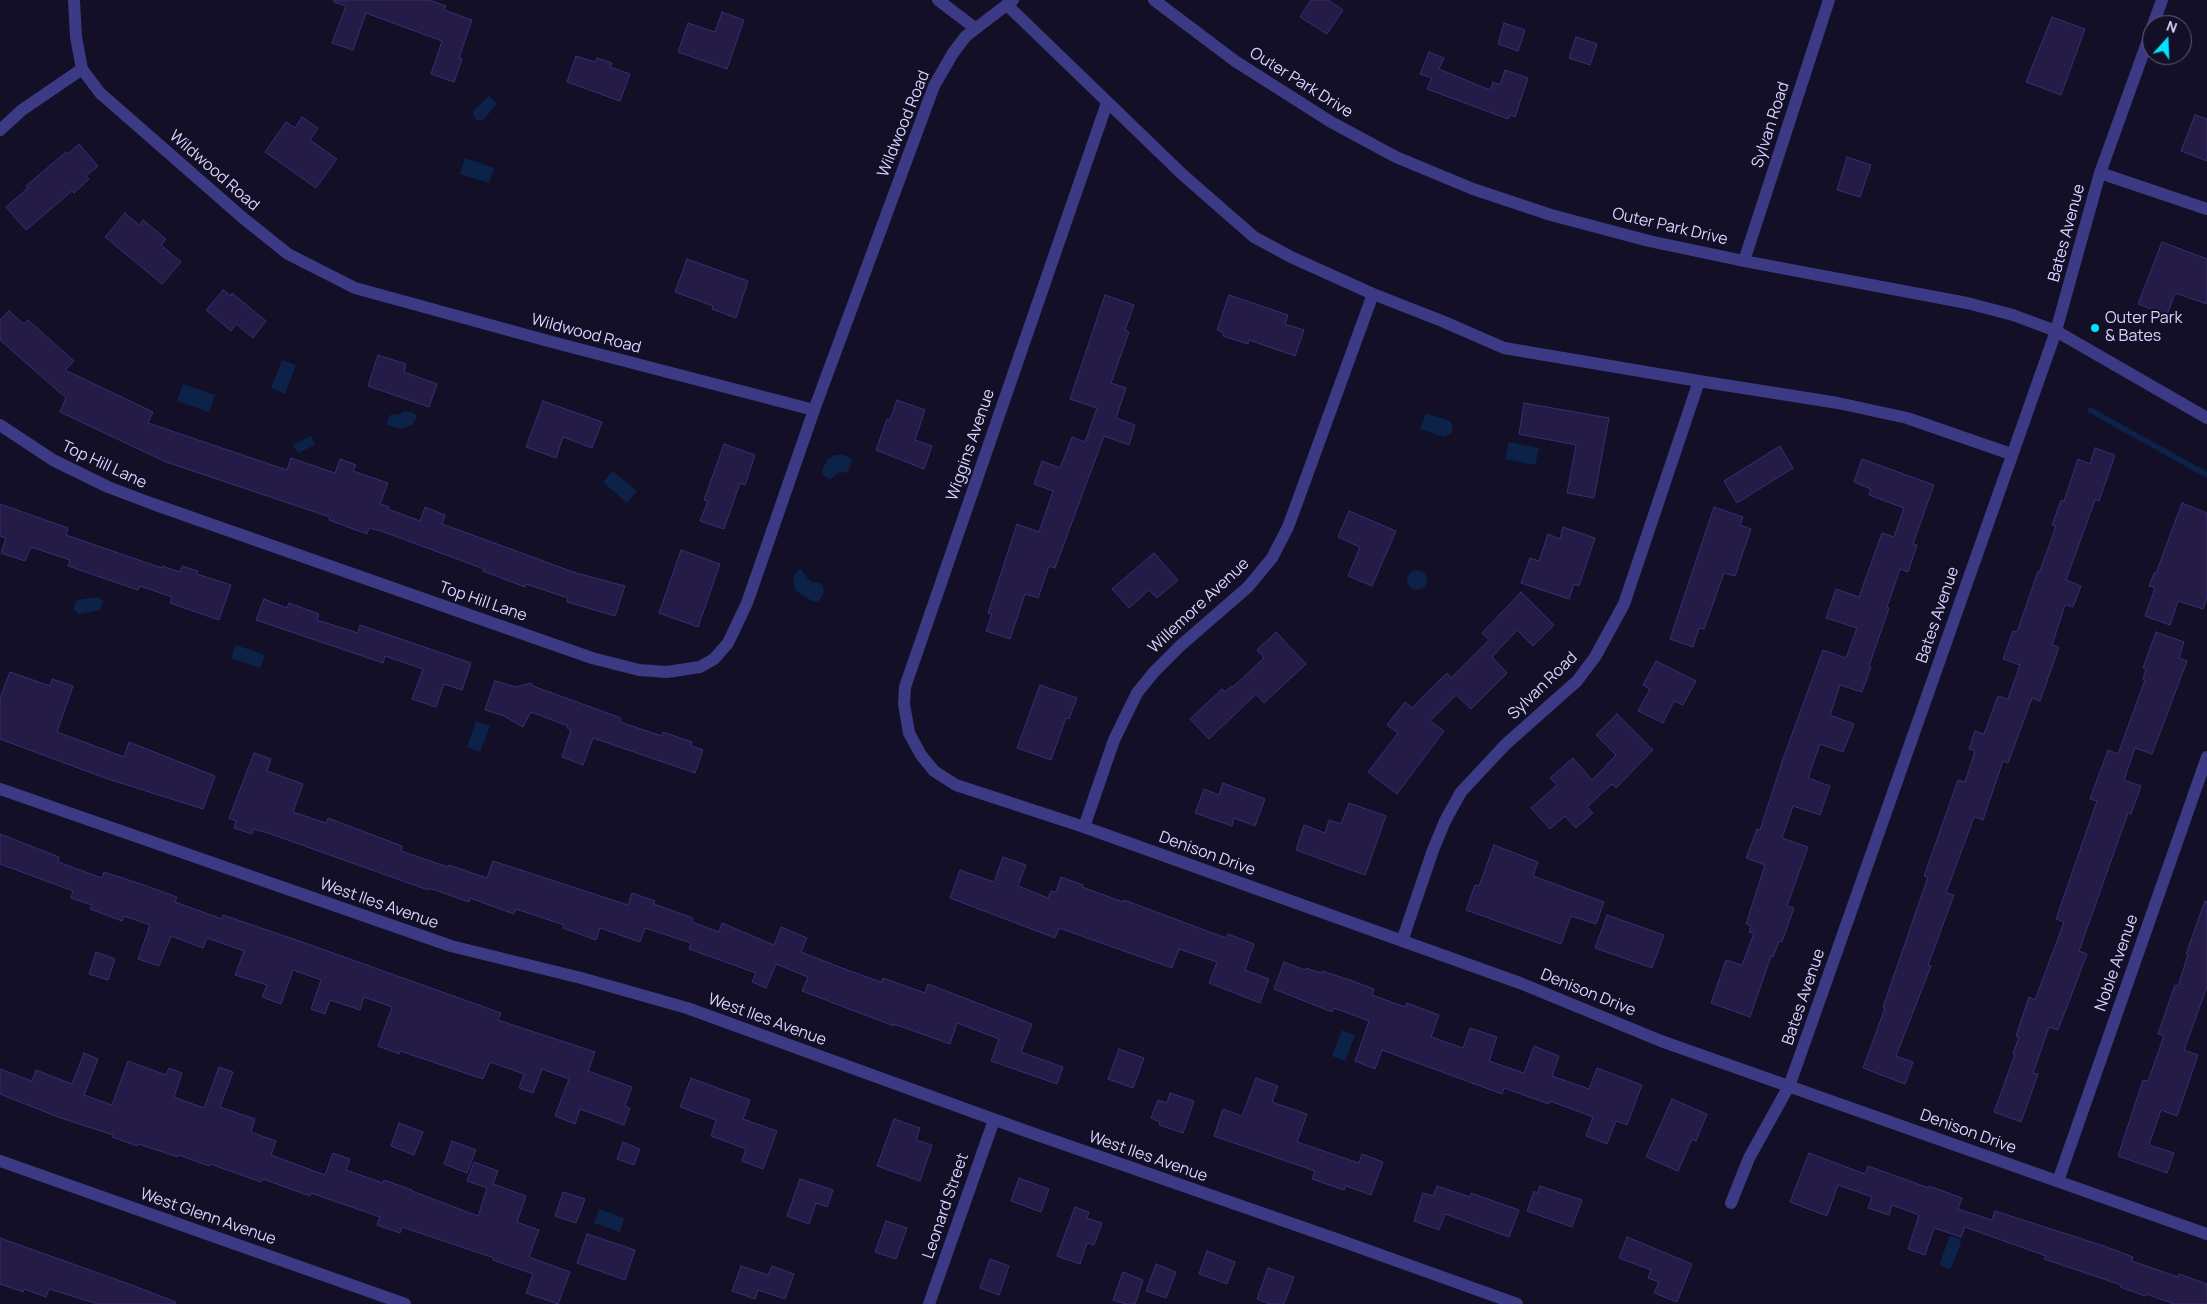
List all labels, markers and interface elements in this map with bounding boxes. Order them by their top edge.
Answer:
north arrow [2142,15,2192,65]
text: N [2164,16,2180,37]
street label: Outer Park Drive [1246,44,1356,122]
street label: Wildwood Road [874,68,934,180]
street label: Sylvan Road [1748,80,1794,170]
street label: Wildwood Road [165,127,263,215]
street label: Bates Avenue [2045,182,2089,284]
street label: Outer Park Drive [1610,204,1730,250]
place label: Outer Park & Bates [2105,309,2182,347]
street label: Wildwood Road [529,310,643,358]
marker: Outer Park & Bates [2089,322,2101,334]
street label: Wiggins Avenue [943,387,999,503]
street label: Top Hill Lane [58,437,150,493]
street label: Willemore Avenue [1145,554,1253,658]
street label: Bates Avenue [1913,564,1963,666]
street label: Top Hill Lane [437,578,529,626]
street label: Sylvan Road [1504,648,1582,724]
street label: Denison Drive [1156,828,1258,880]
street label: West Iles Avenue [317,875,441,933]
street label: Noble Avenue [2091,912,2143,1014]
street label: Bates Avenue [1779,946,1829,1048]
street label: Denison Drive [1538,965,1638,1021]
street label: West Iles Avenue [705,990,829,1050]
street label: Denison Drive [1917,1106,2019,1158]
street label: West Iles Avenue [1086,1128,1210,1186]
street label: Leonard Street [919,1151,973,1261]
street label: West Glenn Avenue [138,1185,278,1249]

